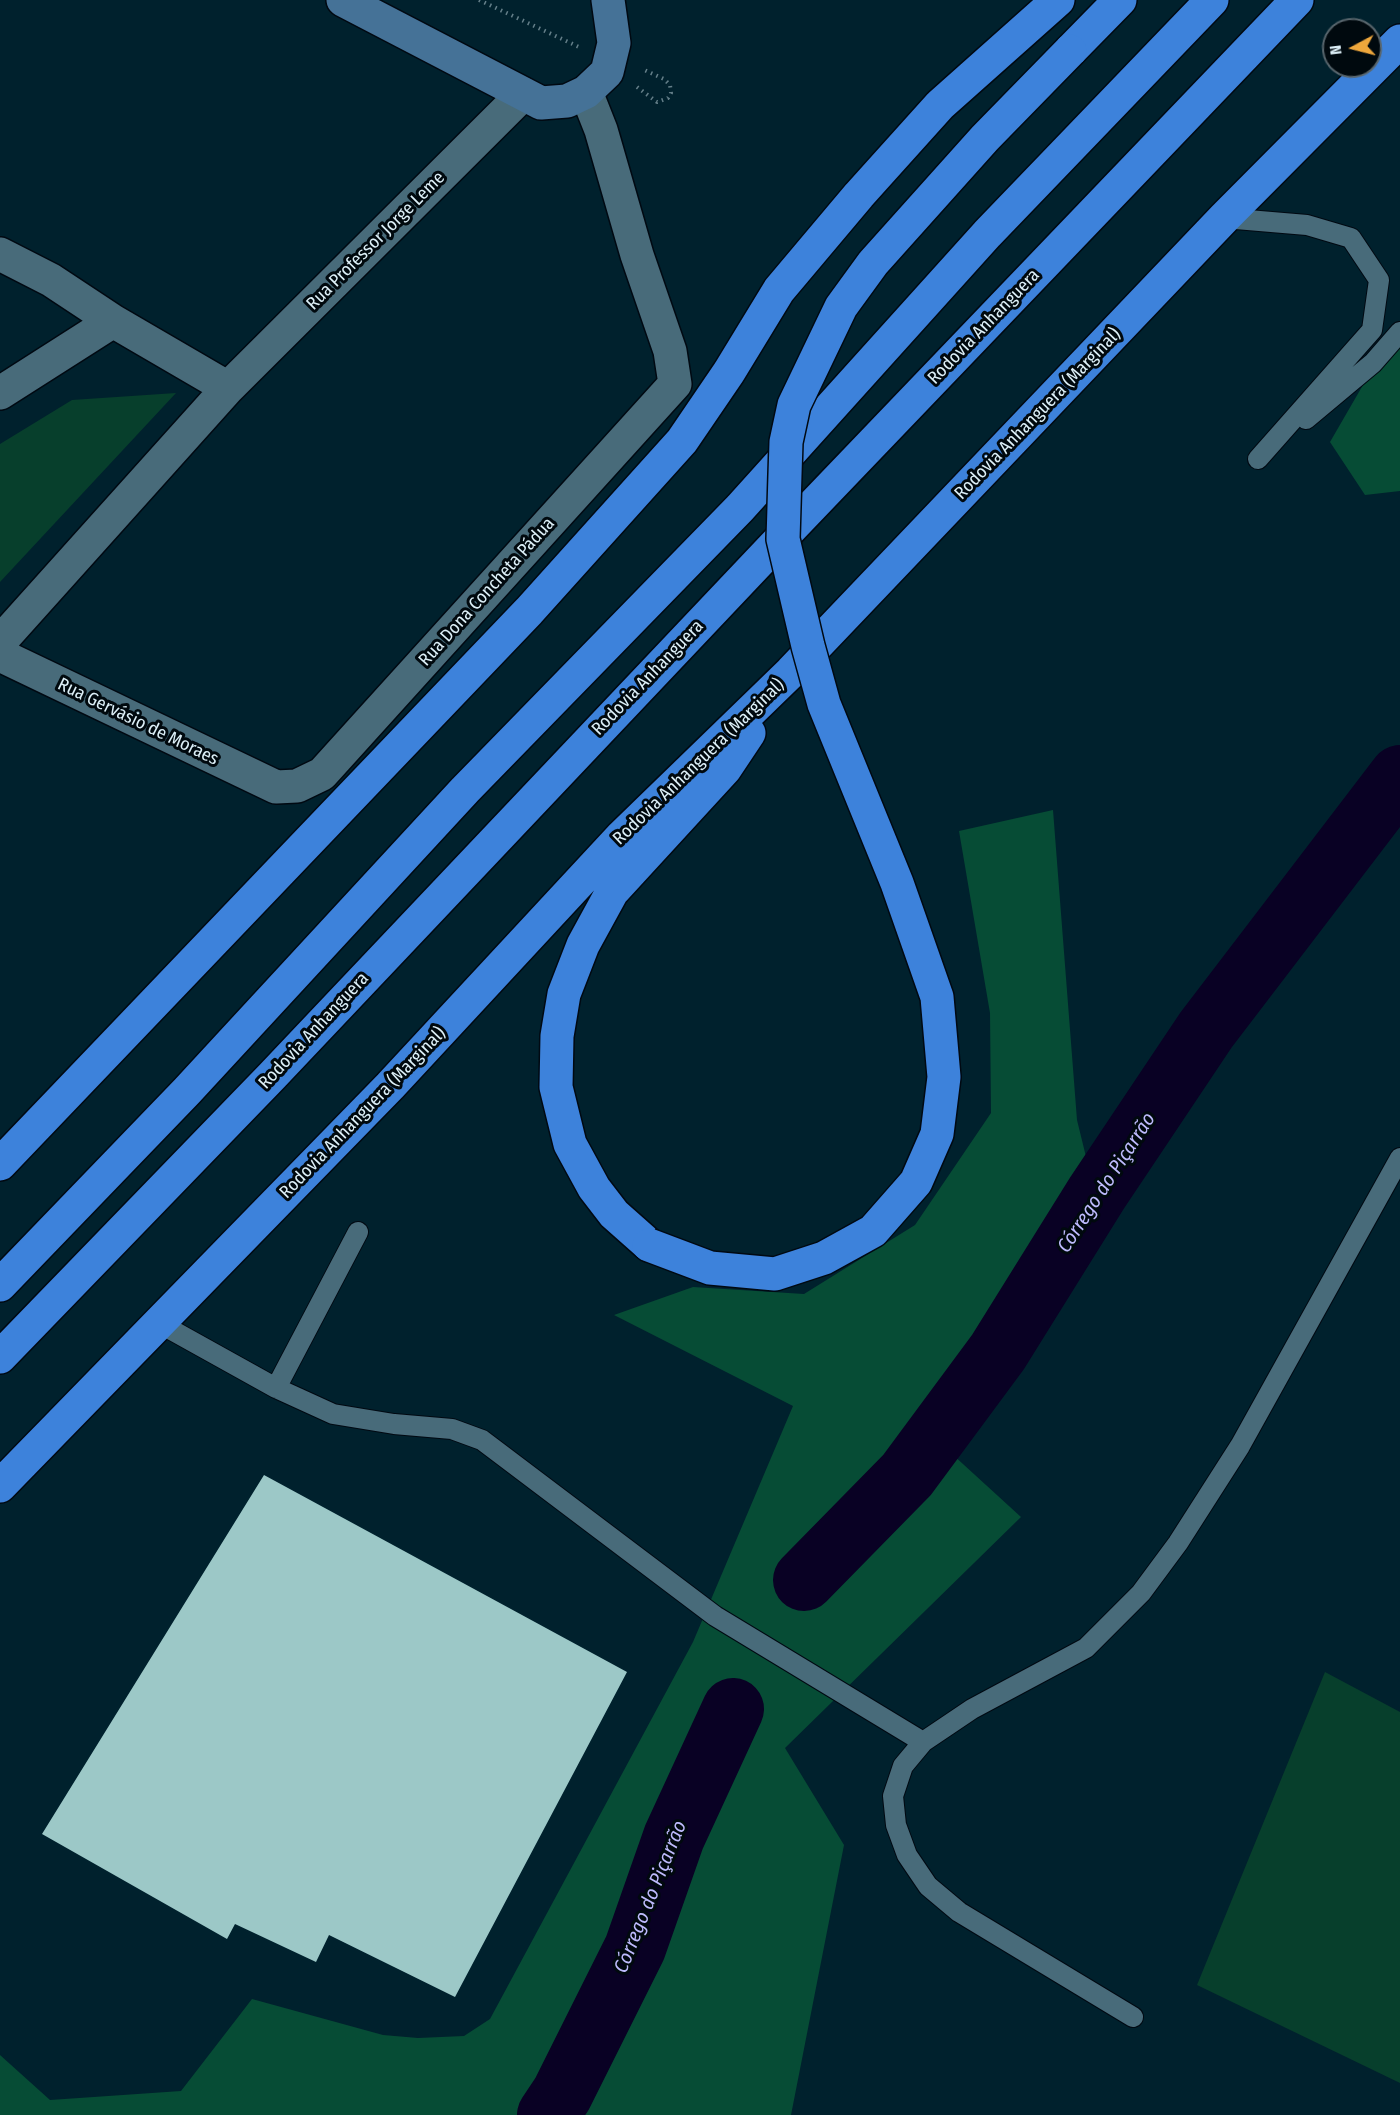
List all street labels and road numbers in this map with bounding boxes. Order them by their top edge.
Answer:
street label: Rua Professor Jorge Leme [302,167,450,315]
street label: Rodovia Anhanguera [924,265,1044,389]
street label: Rodovia Anhanguera (Marginal) [950,324,1126,504]
street label: Rua Dona Concheta Pádua [415,513,559,671]
street label: Rodovia Anhanguera [588,616,708,740]
street label: Rua Gervásio de Moraes [54,674,222,770]
street label: Rodovia Anhanguera (Marginal) [609,674,789,850]
street label: Rodovia Anhanguera [254,968,374,1094]
street label: Rodovia Anhanguera (Marginal) [275,1023,451,1203]

